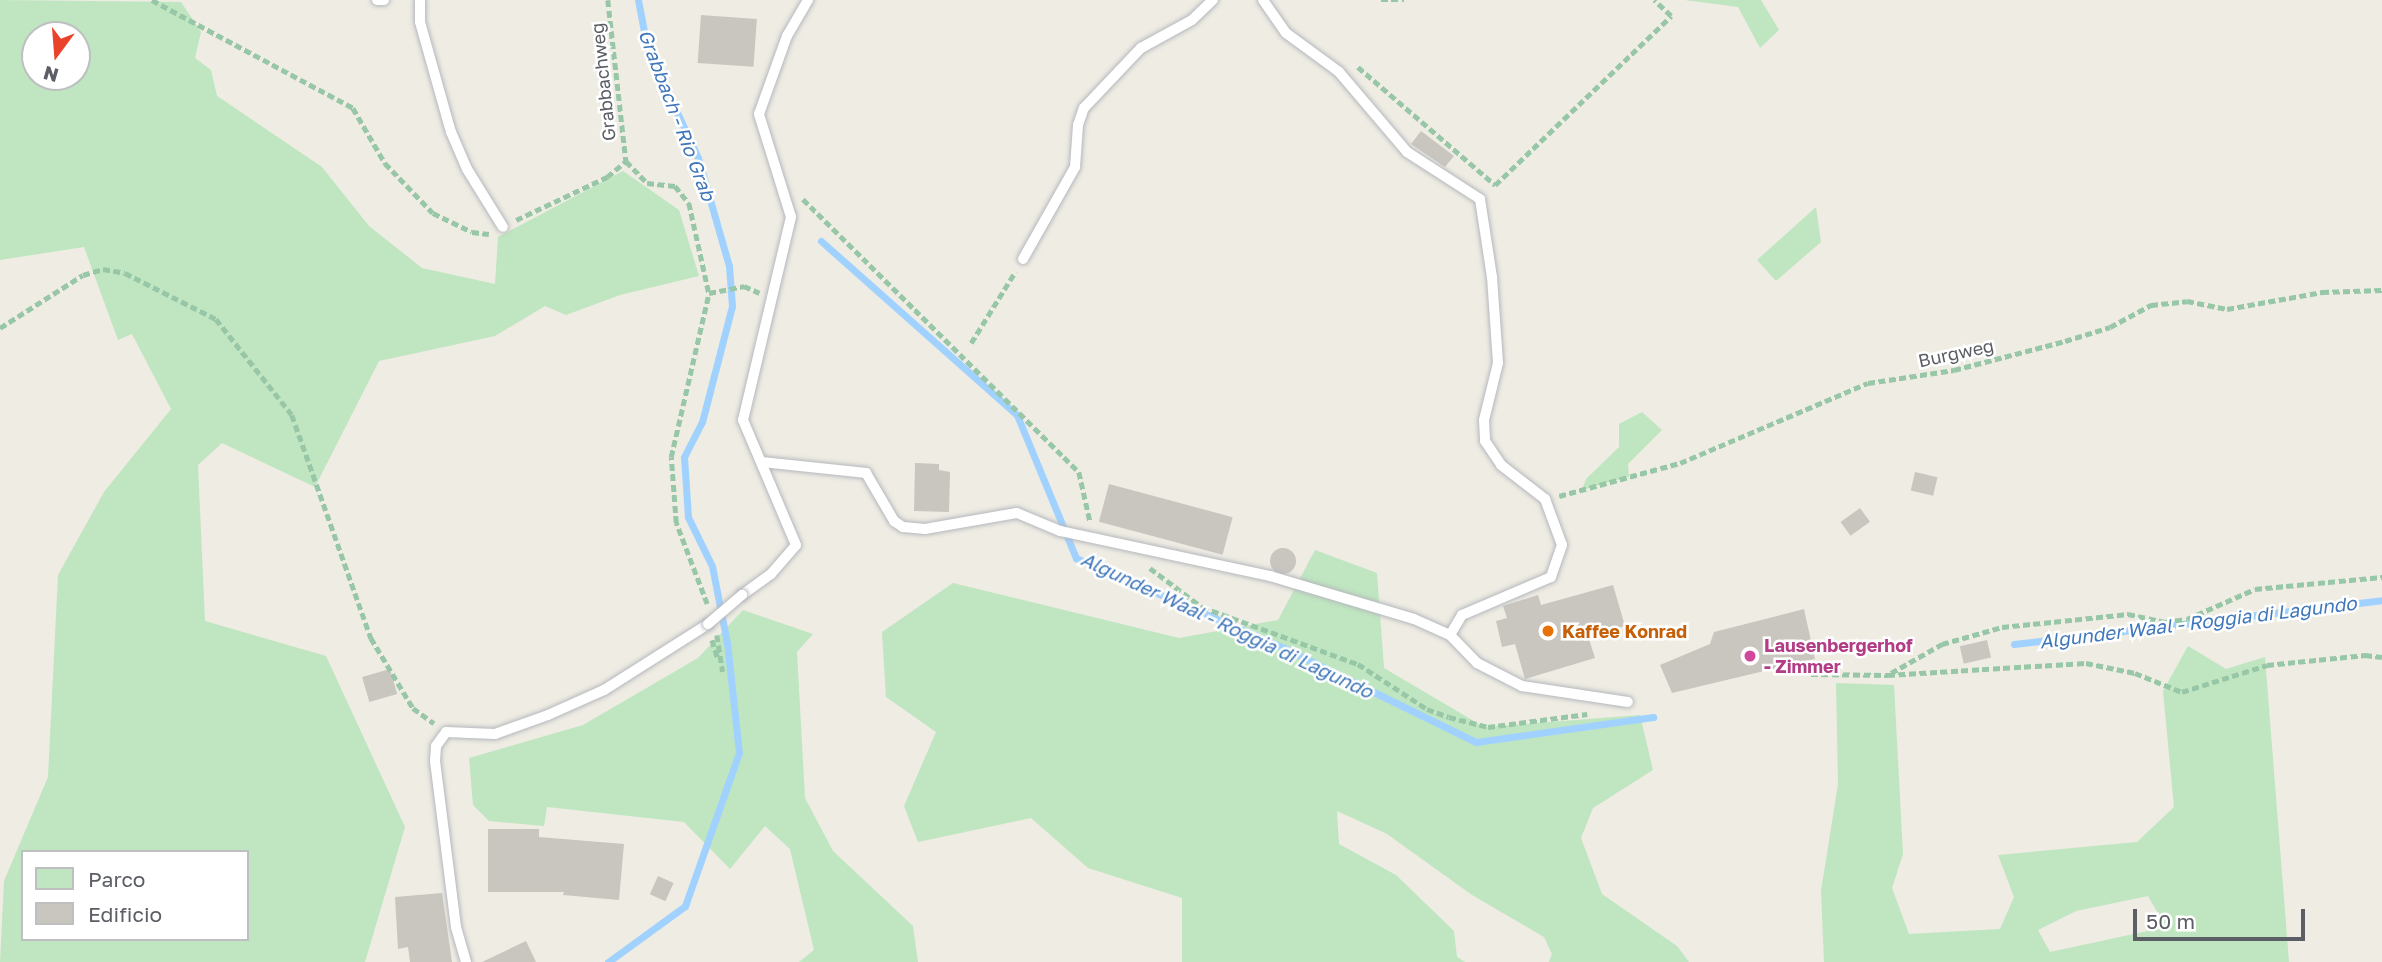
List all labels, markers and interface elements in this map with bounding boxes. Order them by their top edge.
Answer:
north arrow [21,21,91,91]
street label: Grabbachweg [586,22,620,142]
water label: Grabbach - Rio Grab [634,26,720,204]
text: N [41,62,61,88]
street label: Burgweg [1916,334,1996,372]
water label: Algunder Waal - Roggia di Lagundo [1078,547,1376,703]
water label: Algunder Waal - Roggia di Lagundo [2038,591,2358,653]
place label: Kaffee Konrad [1562,620,1687,642]
marker: Kaffee Konrad [1540,623,1556,639]
place label: Lausenbergerhof - Zimmer [1764,635,1912,678]
marker: Lausenbergerhof - Zimmer [1742,648,1758,664]
legend [21,850,248,941]
text: Parco [88,866,145,892]
scale bar [2137,895,2308,939]
text: Edificio [88,901,162,927]
text: 50 m [2146,908,2195,934]

